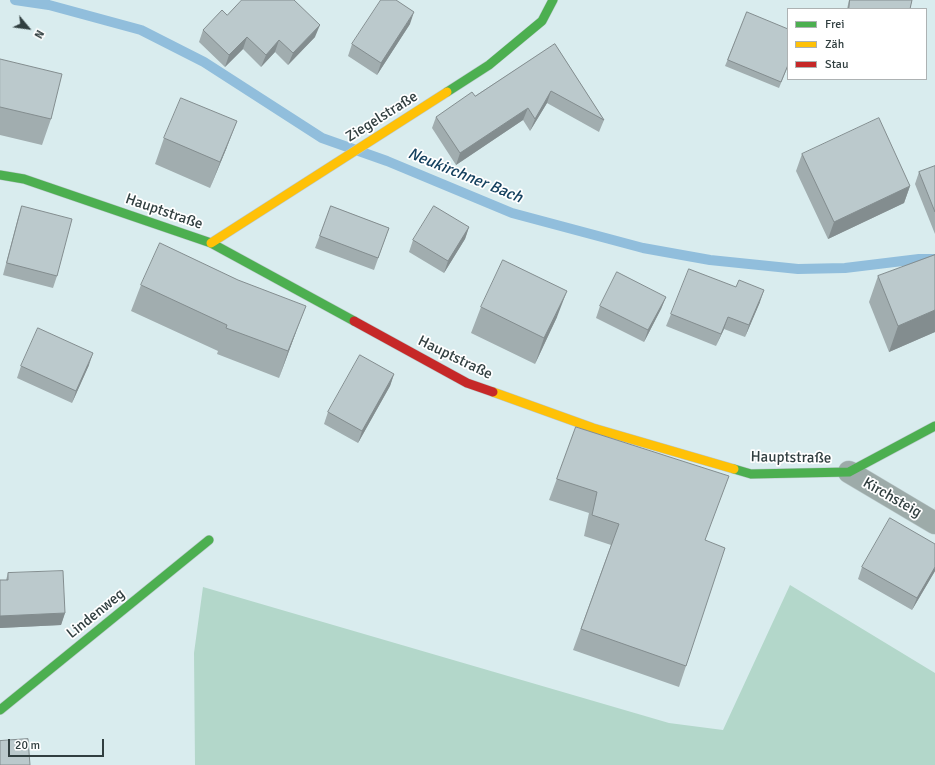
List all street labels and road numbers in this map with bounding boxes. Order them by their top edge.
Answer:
street label: Ziegelstraße [343,88,421,146]
street label: Hauptstraße [123,190,205,234]
street label: Hauptstraße [415,332,495,384]
street label: Hauptstraße [750,448,832,468]
street label: Kirchsteig [860,474,924,522]
street label: Lindenweg [63,585,129,643]

